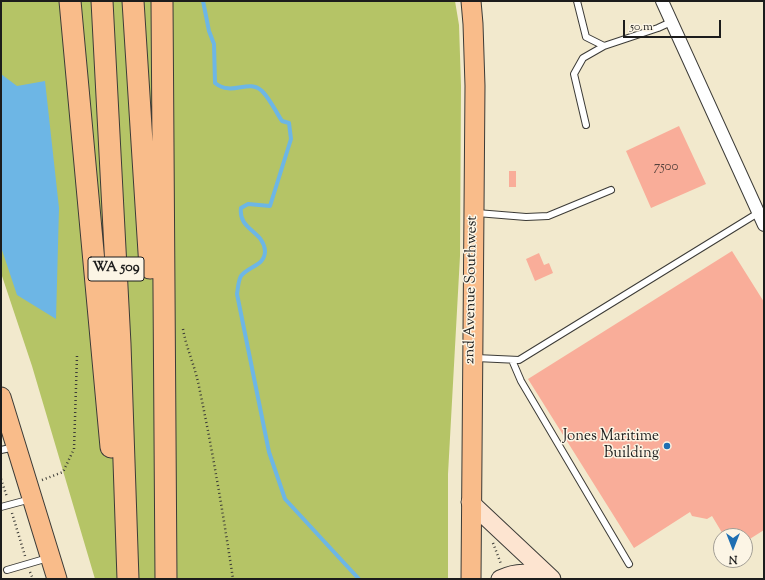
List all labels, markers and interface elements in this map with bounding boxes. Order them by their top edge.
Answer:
scale bar [625,12,723,38]
text: 50 m [630,18,653,36]
house number: 7500 [654,160,678,176]
street label: 2nd Avenue Southwest [462,215,482,365]
road number: WA 509 [88,257,144,281]
place label: Jones Maritime Building [563,428,659,463]
marker: Jones Maritime Building [662,441,672,451]
north arrow [713,528,753,568]
text: N [729,551,737,567]

